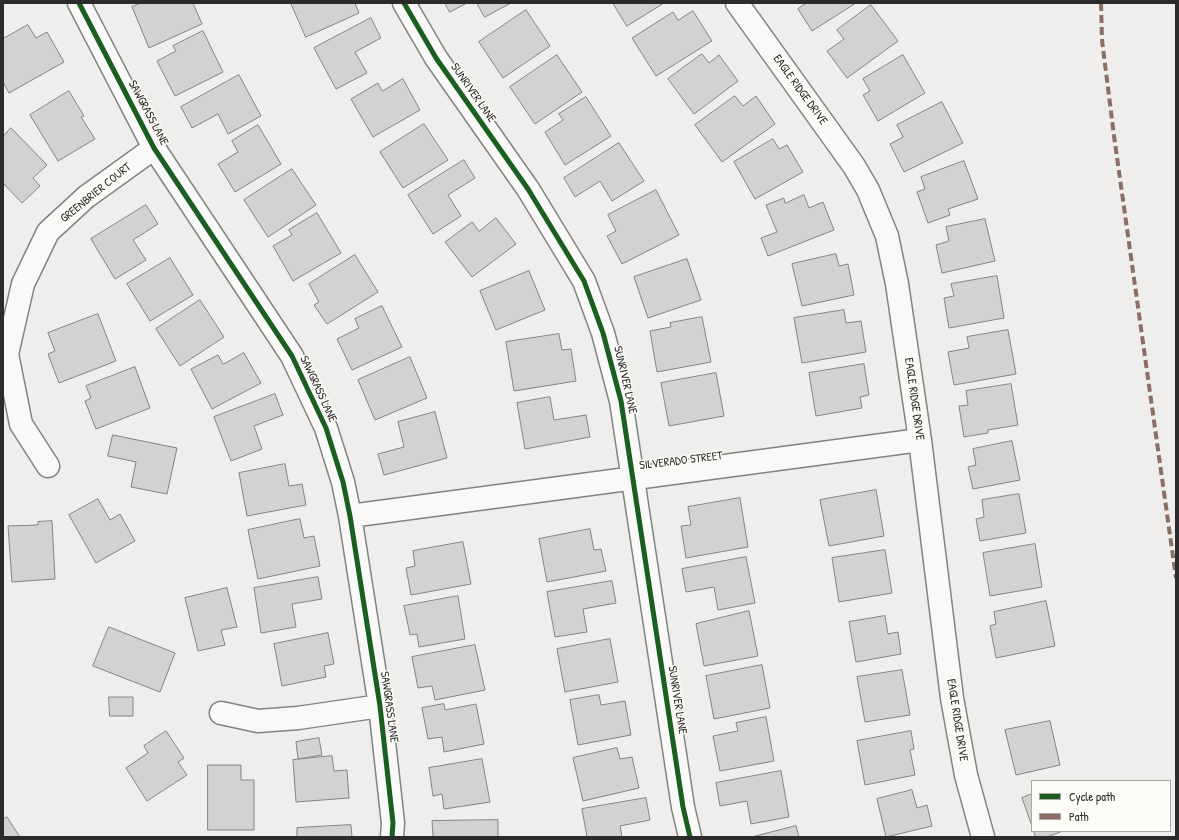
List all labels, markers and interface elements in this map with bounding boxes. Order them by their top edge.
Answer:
street label: EAGLE RIDGE DRIVE [770,52,830,128]
street label: SUNRIVER LANE [447,61,499,125]
street label: SAWGRASS LANE [125,78,171,148]
street label: GREENBRIER COURT [58,160,134,226]
street label: SUNRIVER LANE [610,345,640,415]
street label: SAWGRASS LANE [296,354,340,424]
street label: EAGLE RIDGE DRIVE [901,357,927,441]
street label: SILVERADO STREET [638,449,724,473]
street label: SUNRIVER LANE [664,665,690,735]
street label: SAWGRASS LANE [377,671,401,743]
street label: EAGLE RIDGE DRIVE [943,678,971,762]
legend [1031,780,1171,832]
text: Cycle path [1069,788,1115,805]
text: Path [1069,808,1089,825]

